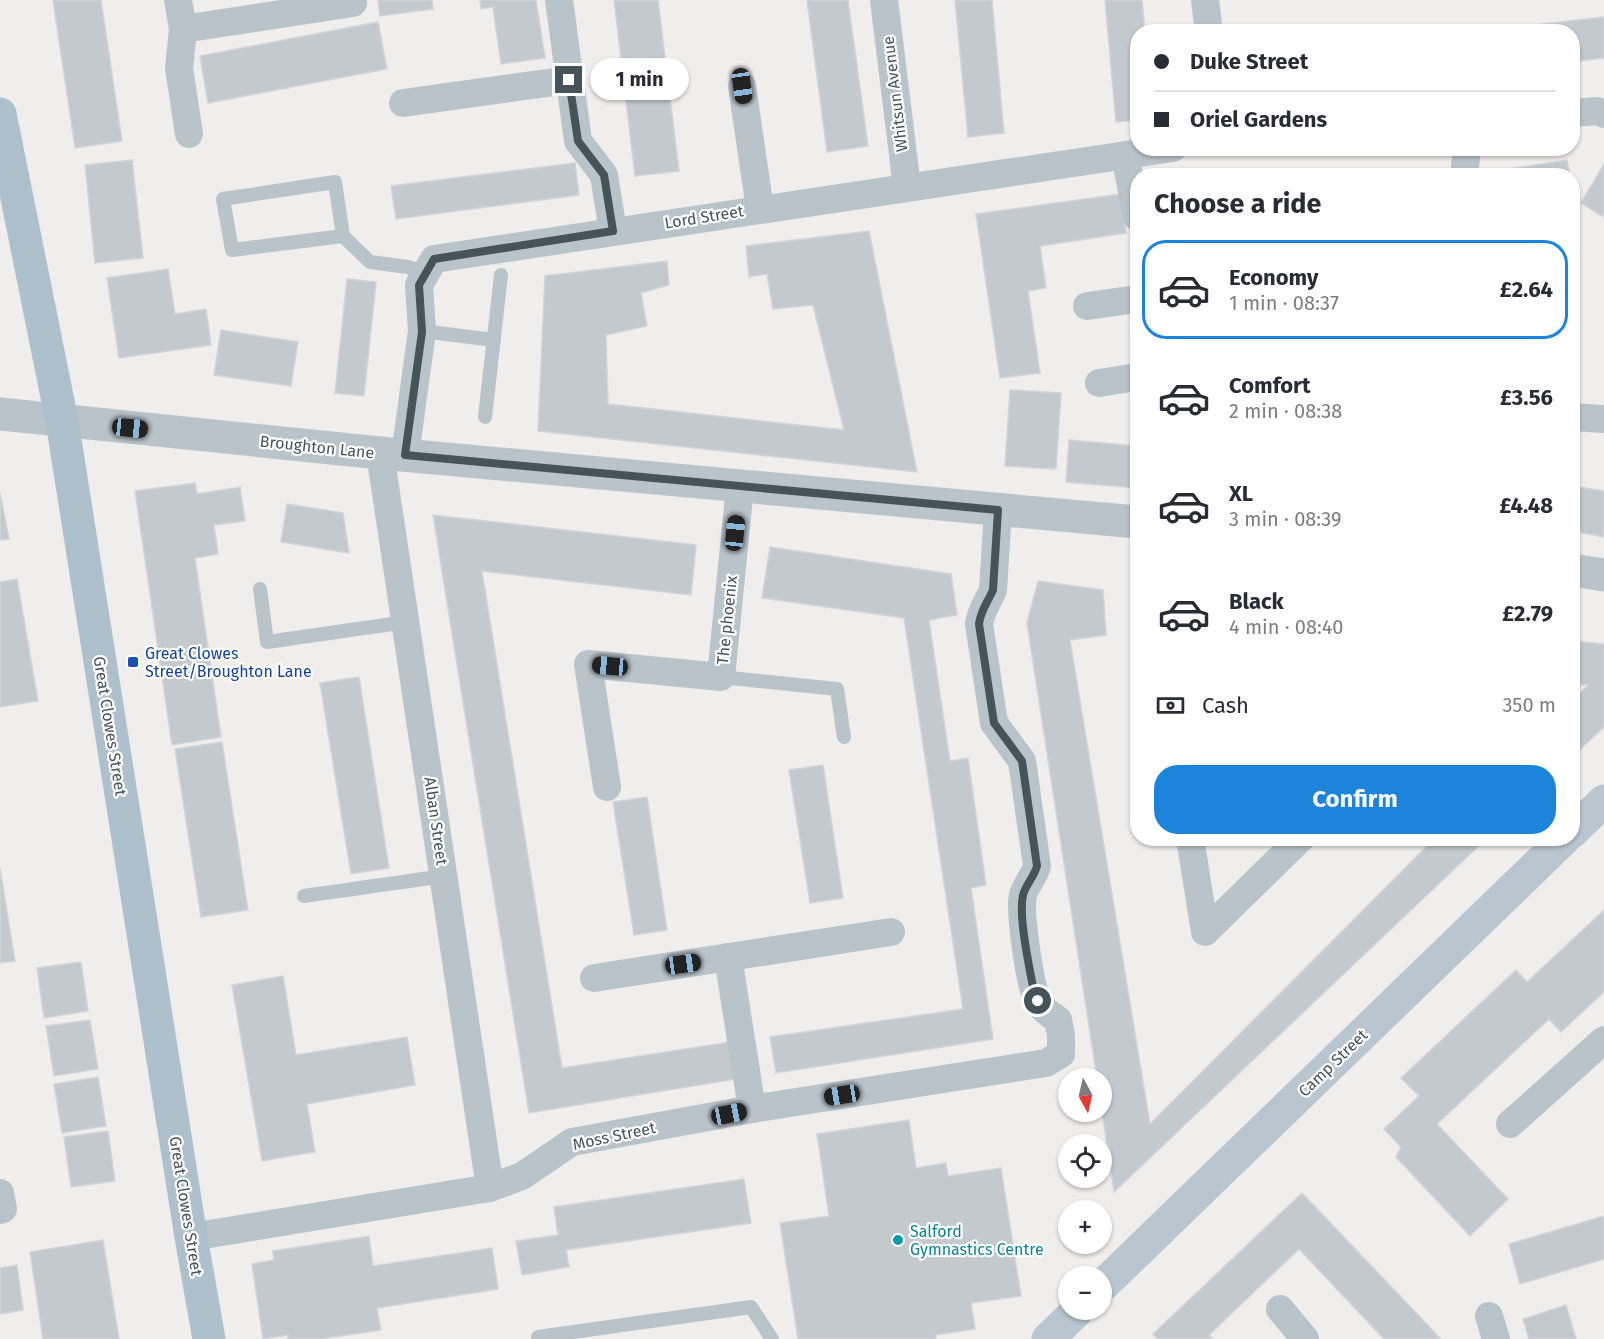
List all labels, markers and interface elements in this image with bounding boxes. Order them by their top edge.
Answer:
street label: Whitsun Avenue [878,35,912,153]
text: Duke Street [1190,48,1308,75]
callout: 1 min [590,59,689,101]
route end [555,66,582,93]
text: 1 min [615,67,664,91]
car [731,67,753,105]
text: Oriel Gardens [1190,106,1327,133]
text: Choose a ride [1154,188,1321,220]
street label: Lord Street [663,201,745,233]
icon: car [1157,263,1211,317]
text: Economy [1229,264,1318,291]
text: £2.64 [1500,276,1553,303]
text: 1 min · 08:37 [1229,291,1339,315]
icon: car [1157,371,1211,425]
text: Comfort [1229,372,1310,399]
text: £3.56 [1500,384,1553,411]
text: 2 min · 08:38 [1229,399,1342,423]
car [111,417,149,439]
street label: Broughton Lane [259,432,375,462]
icon: car [1157,479,1211,533]
text: XL [1229,480,1253,507]
text: £4.48 [1499,492,1553,519]
text: 3 min · 08:39 [1229,507,1342,531]
car [724,514,746,552]
street label: The phoenix [713,574,741,665]
icon: car [1157,587,1211,641]
text: Black [1229,588,1284,615]
text: £2.79 [1502,600,1553,627]
text: 4 min · 08:40 [1229,615,1344,639]
place label: Great Clowes Street/Broughton Lane [145,644,312,681]
street label: Great Clowes Street [90,655,130,797]
marker: Great Clowes Street/Broughton Lane [126,655,140,669]
car [591,655,629,677]
icon: cash [1154,689,1187,722]
text: Cash [1202,692,1249,719]
text: 350 m [1502,693,1556,717]
button: Confirm [1154,765,1556,834]
street label: Alban Street [420,776,452,867]
car [664,953,702,975]
route start [1024,987,1051,1014]
street label: Camp Street [1295,1025,1372,1101]
north arrow [1058,1068,1112,1122]
map controls [1058,1068,1112,1320]
car [823,1083,861,1107]
car [710,1102,748,1126]
street label: Moss Street [571,1118,657,1154]
button: locate [1058,1134,1112,1188]
street label: Great Clowes Street [166,1135,206,1277]
button: + [1058,1200,1112,1254]
place label: Salford Gymnastics Centre [910,1222,1044,1259]
marker: Salford Gymnastics Centre [891,1233,905,1247]
button: − [1058,1266,1112,1320]

